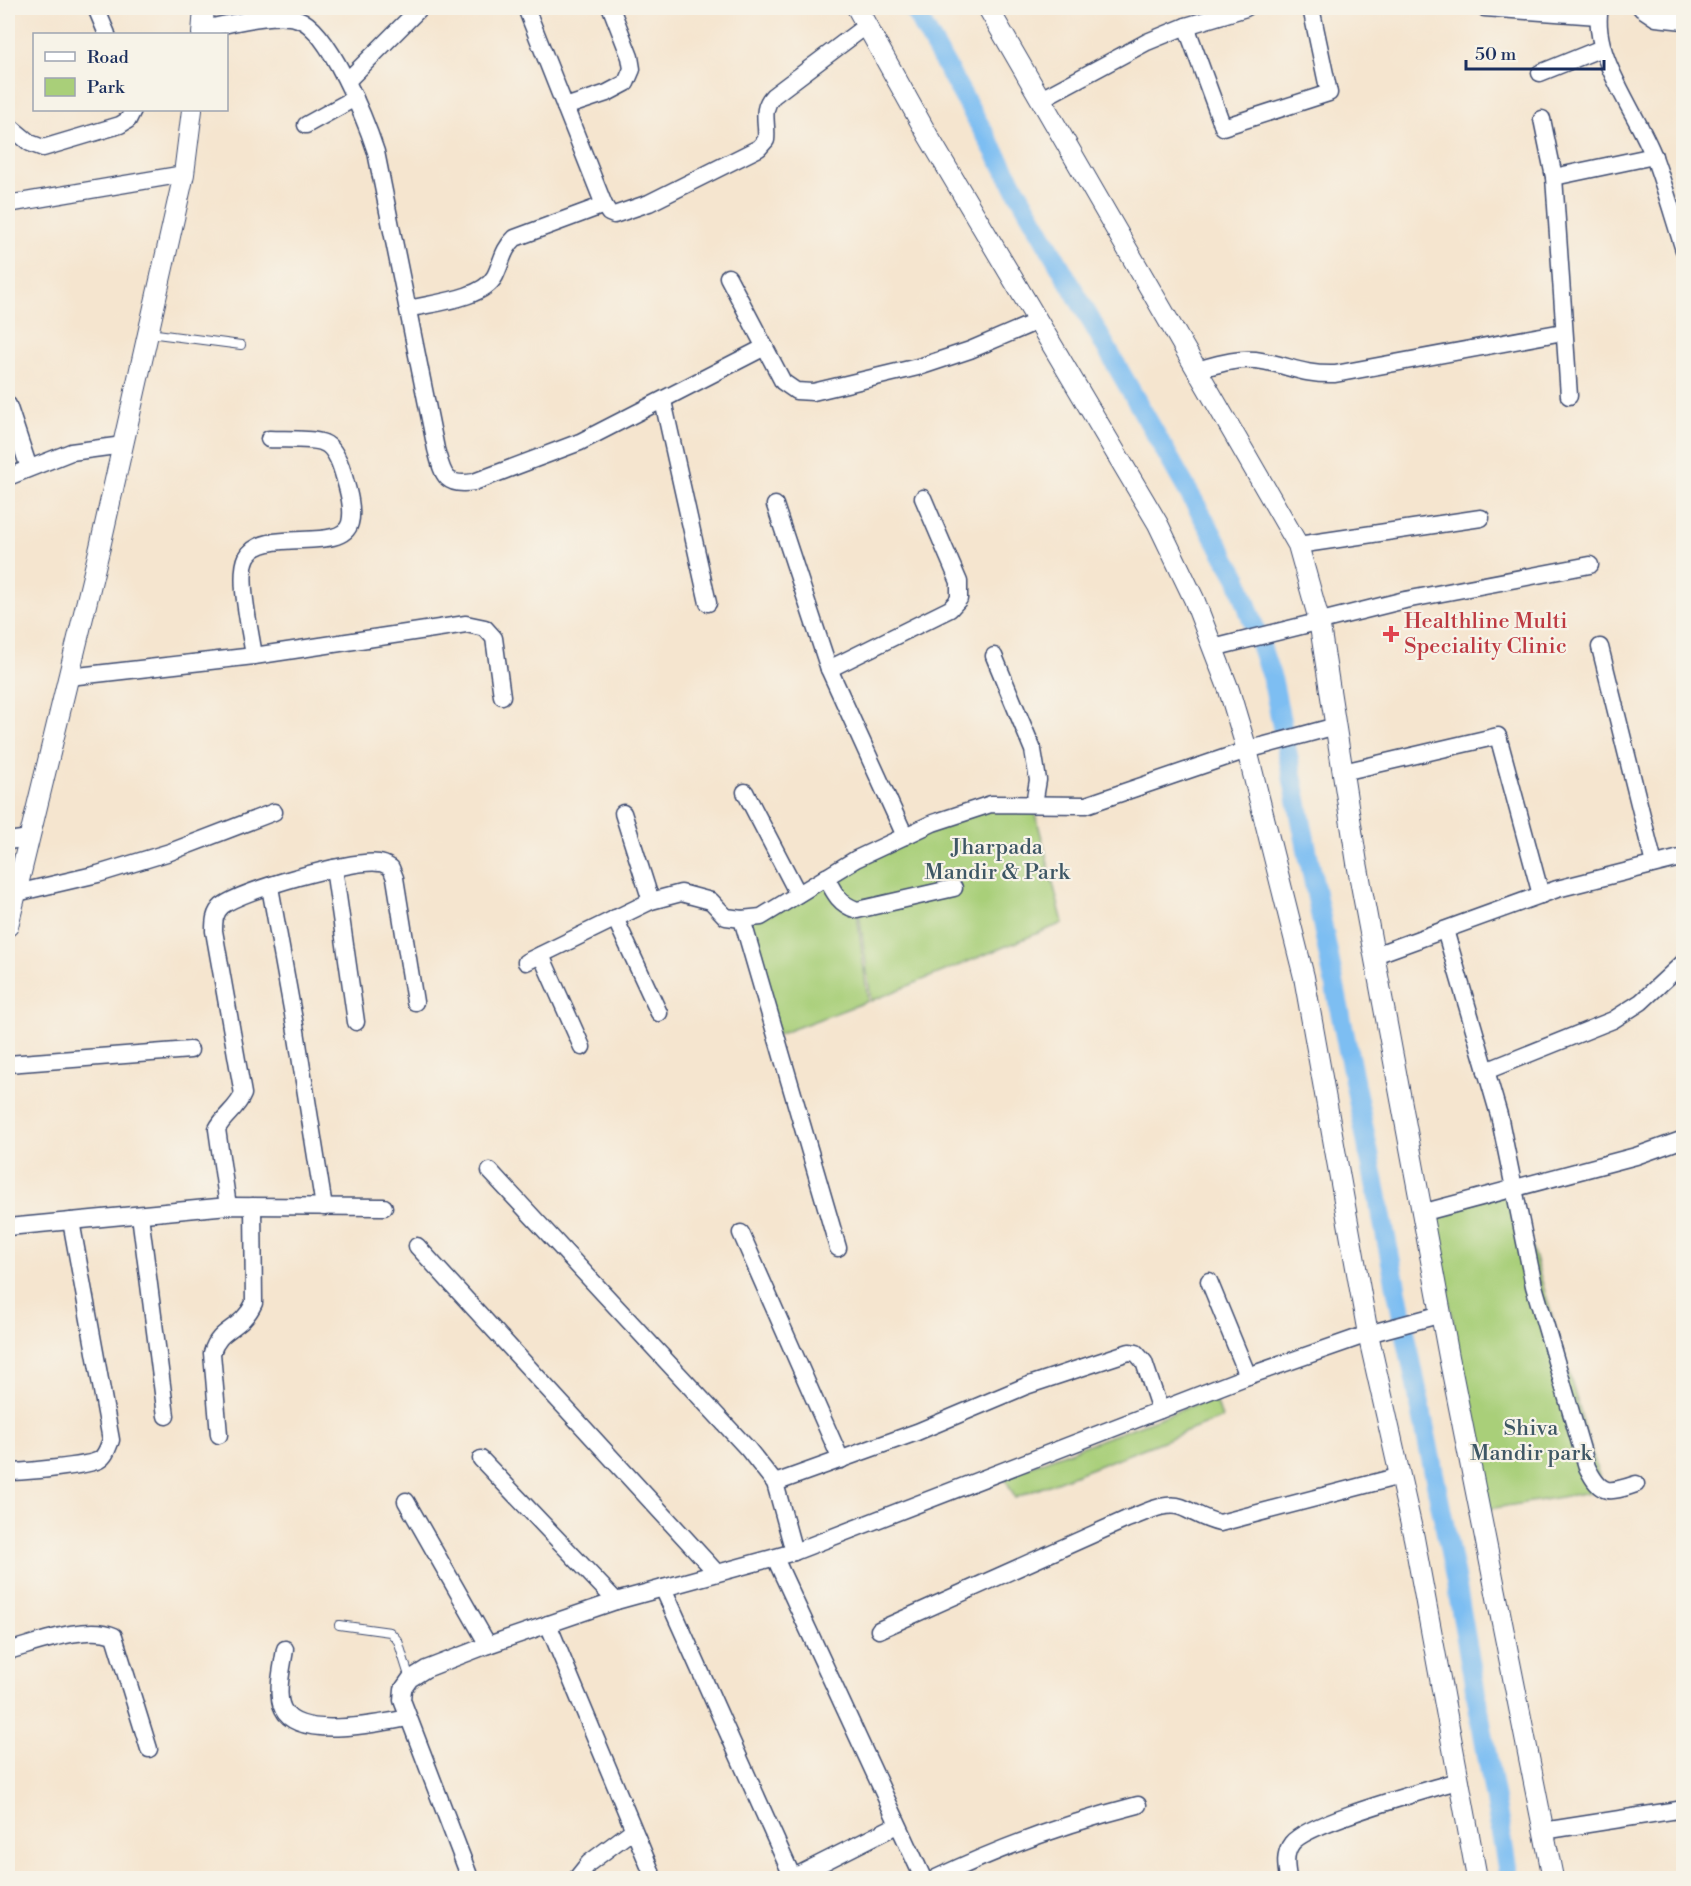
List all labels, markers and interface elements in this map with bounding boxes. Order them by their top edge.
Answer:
legend [33,33,228,111]
scale bar [1466,33,1604,71]
text: 50 m [1475,43,1517,66]
text: Road [87,46,130,69]
text: Park [87,76,126,99]
place label: Healthline Multi Speciality Clinic [1404,608,1568,660]
marker: Healthline Multi Speciality Clinic [1382,625,1400,643]
park label: Jharpada Mandir & Park [924,834,1071,886]
park label: Shiva Mandir park [1470,1415,1594,1467]

